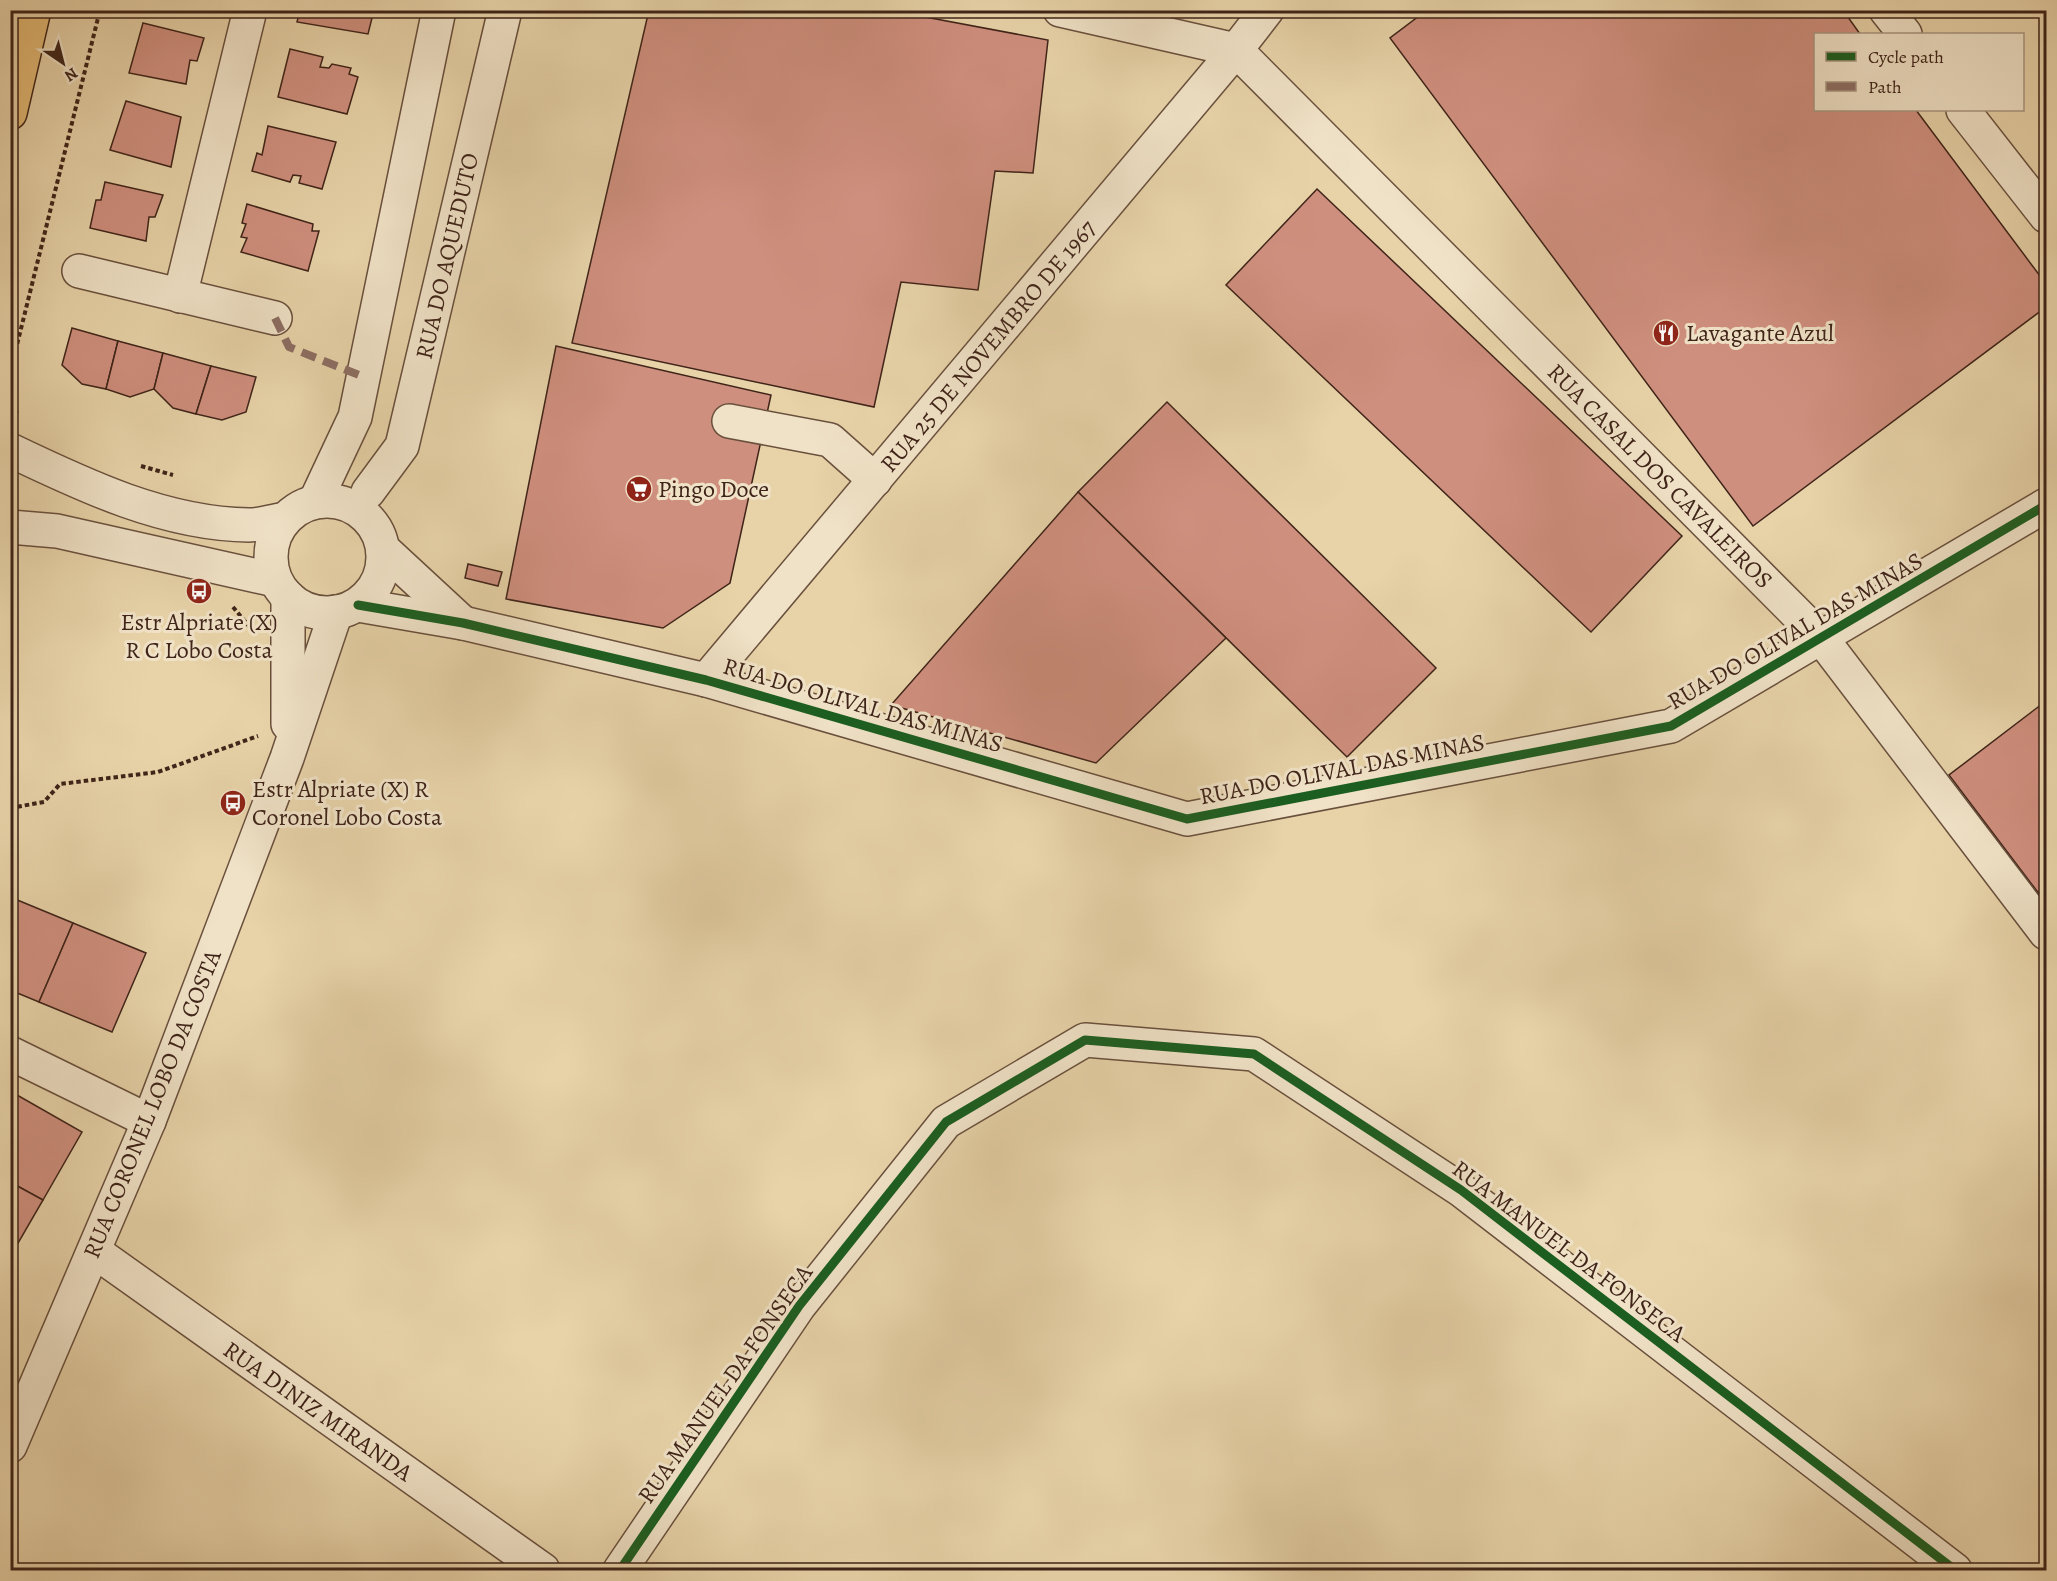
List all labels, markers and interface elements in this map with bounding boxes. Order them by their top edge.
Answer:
north arrow [33,33,93,93]
legend [1814,33,2024,111]
text: Cycle path [1868,45,1944,69]
text: N [60,62,82,87]
text: Path [1868,75,1902,99]
street label: RUA DO AQUEDUTO [408,150,486,362]
street label: RUA 25 DE NOVEMBRO DE 1967 [873,213,1104,479]
place label: Lavagante Azul [1686,317,1834,349]
restaurant icon: Lavagante Azul [1651,318,1681,348]
street label: RUA CASAL DOS CAVALEIROS [1540,356,1780,596]
place label: Pingo Doce [658,473,769,505]
supermarket icon: Pingo Doce [624,474,654,504]
street label: RUA DO OLIVAL DAS MINAS [1662,545,1928,717]
bus stop icon: Estr Alpriate (X) R C Lobo Costa [184,576,214,606]
place label: Estr Alpriate (X) R C Lobo Costa [120,606,278,666]
street label: RUA DO OLIVAL DAS MINAS [719,650,1007,760]
street label: RUA DO OLIVAL DAS MINAS [1197,726,1487,812]
place label: Estr Alpriate (X) R Coronel Lobo Costa [252,773,443,833]
bus stop icon: Estr Alpriate (X) R Coronel Lobo Costa [218,788,248,818]
street label: RUA CORONEL LOBO DA COSTA [75,944,229,1263]
street label: RUA MANUEL DA FONSECA [1446,1152,1693,1350]
street label: RUA MANUEL DA FONSECA [630,1257,820,1510]
street label: RUA DINIZ MIRANDA [217,1334,420,1489]

